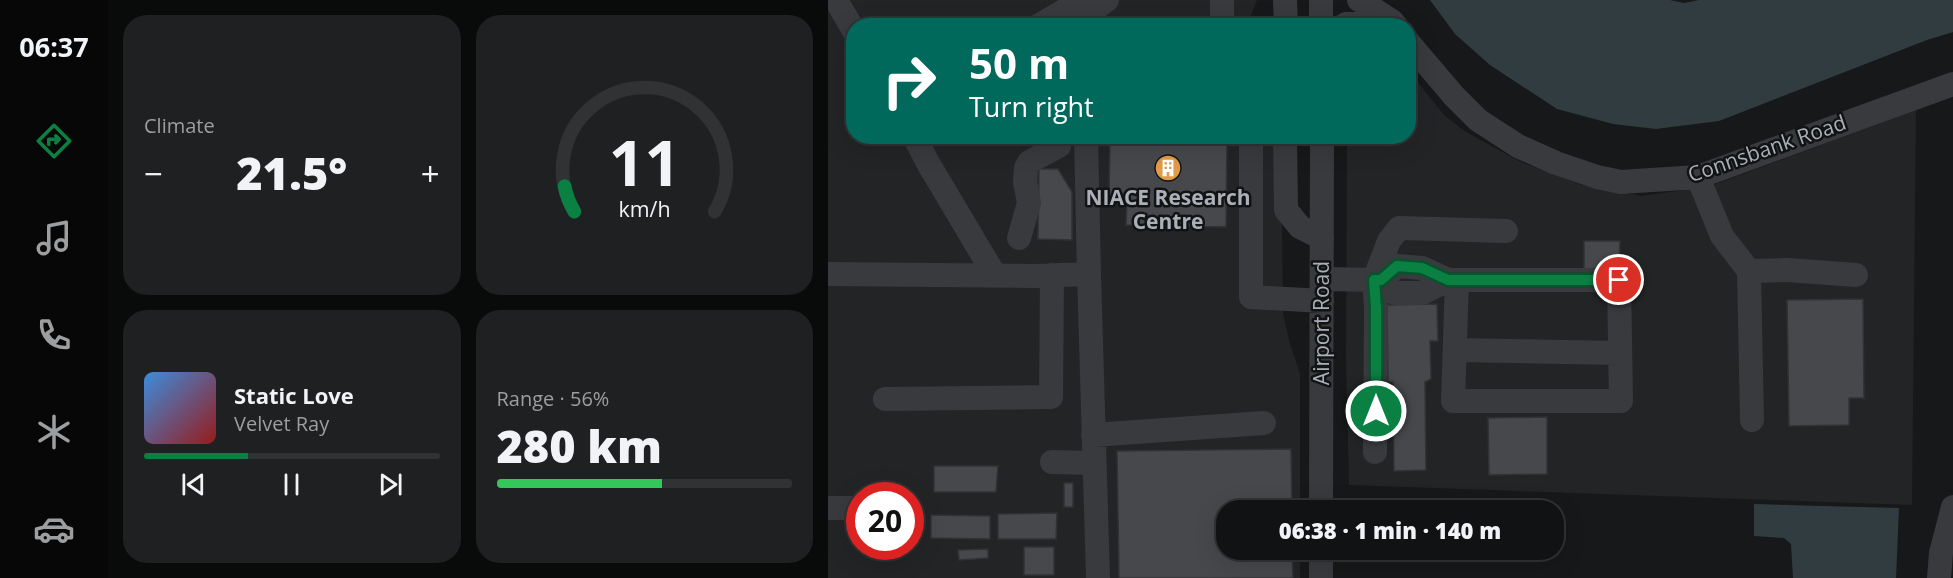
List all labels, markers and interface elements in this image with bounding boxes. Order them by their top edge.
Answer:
text: 06:37 [19,28,89,65]
text: 50 m [969,34,1069,91]
icon: right [870,42,948,120]
text: Turn right [969,88,1094,125]
street label: Connsbank Road [1684,108,1850,188]
text: Climate [144,112,215,139]
text: 11 [609,119,680,204]
icon: directions [33,120,75,162]
text: 21.5° [236,142,347,203]
text: − [144,151,163,196]
text: + [421,151,440,196]
building icon: NIACE Research Centre [1153,153,1183,183]
place label: NIACE Research Centre [1085,183,1251,235]
text: km/h [618,194,670,223]
icon: music [33,217,75,259]
pin [1593,254,1644,305]
street label: Airport Road [1307,261,1335,385]
icon: arrive [1602,263,1635,296]
icon: phone [33,314,75,356]
position arrow [1344,379,1408,443]
text: Static Love [234,380,354,410]
text: Range · 56% [497,385,609,412]
text: Velvet Ray [234,410,329,437]
icon: climate [33,411,75,453]
text: 280 km [497,415,662,476]
icon: previous [177,468,210,501]
icon: pause [275,468,308,501]
icon: next [374,468,407,501]
speed limit sign: 20 [846,482,924,560]
icon: car [33,508,75,550]
text: 06:38 · 1 min · 140 m [1279,515,1501,545]

